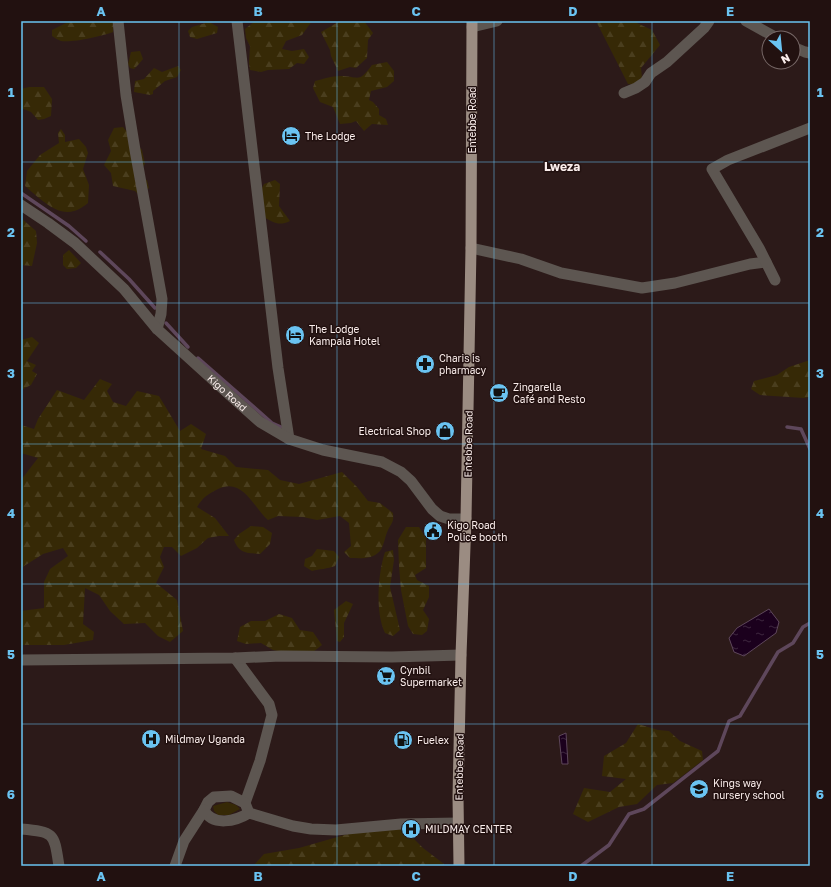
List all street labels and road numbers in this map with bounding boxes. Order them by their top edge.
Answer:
street label: Entebbe Road [466,86,478,154]
street label: Kigo Road [205,372,249,414]
street label: Entebbe Road [461,410,475,478]
street label: Entebbe Road [452,733,466,801]

